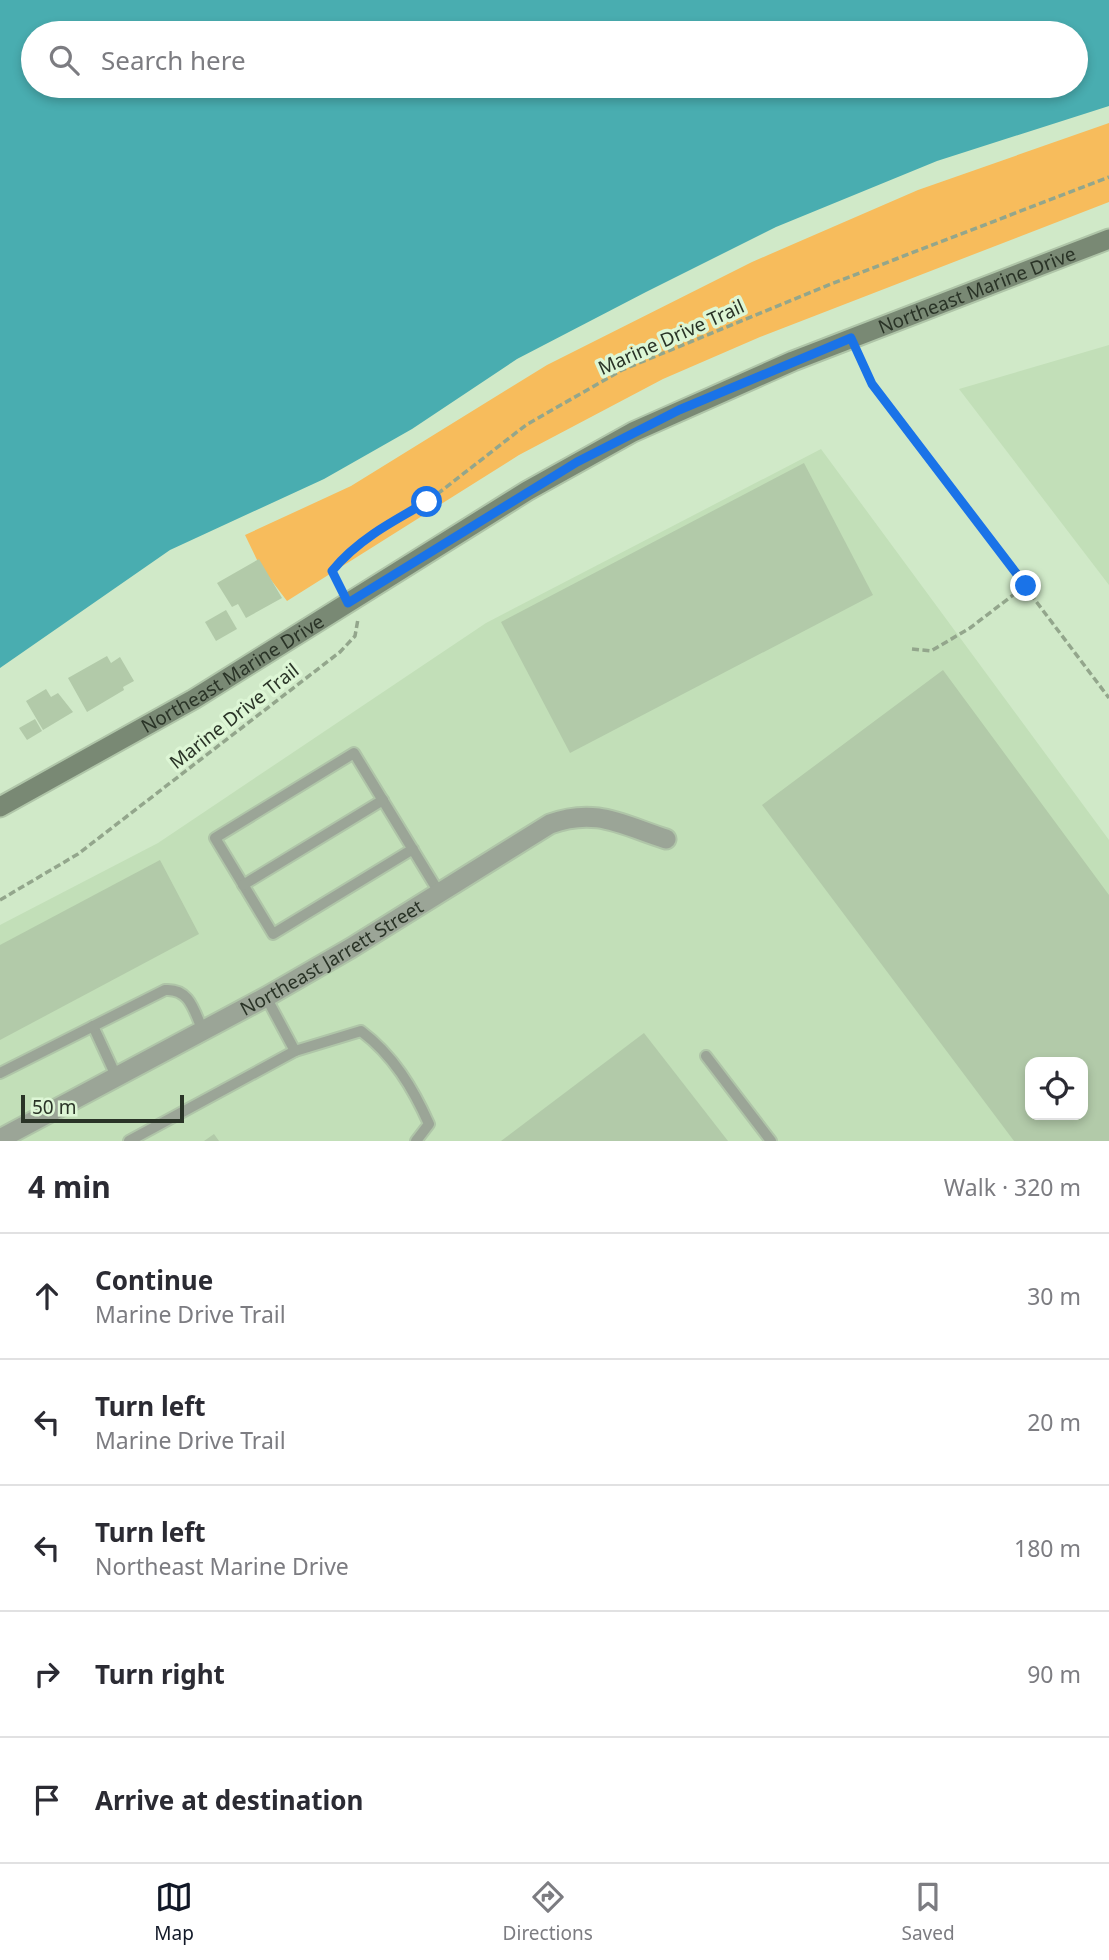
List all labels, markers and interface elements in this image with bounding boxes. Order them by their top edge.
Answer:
search box [21,21,1088,98]
icon: search [45,41,83,79]
text: Search here [101,42,246,78]
street label: Northeast Marine Drive [874,240,1079,340]
street label: Marine Drive Trail [594,293,748,381]
route start [411,486,442,517]
route end [1010,570,1041,601]
street label: Northeast Marine Drive [136,608,329,739]
street label: Marine Drive Trail [164,657,304,775]
street label: Northeast Jarrett Street [235,893,428,1022]
map controls [1025,1057,1088,1120]
button: locate [1025,1057,1088,1120]
scale bar [21,1092,184,1124]
text: 50 m [32,1094,76,1120]
text: 4 min [28,1166,111,1207]
text: Walk · 320 m [944,1171,1081,1203]
text: Continue [95,1262,213,1298]
icon: ahead [28,1277,66,1315]
text: 30 m [1027,1280,1081,1312]
text: Marine Drive Trail [95,1298,286,1330]
text: Turn left [95,1388,206,1424]
icon: left [28,1403,66,1441]
text: 20 m [1027,1406,1081,1438]
text: Marine Drive Trail [95,1424,286,1456]
text: Turn left [95,1514,206,1550]
icon: left [28,1529,66,1567]
text: 180 m [1014,1532,1081,1564]
text: Northeast Marine Drive [95,1550,349,1582]
icon: right [28,1655,66,1693]
text: Turn right [95,1656,225,1692]
text: 90 m [1027,1658,1081,1690]
icon: arrive [28,1781,66,1819]
text: Arrive at destination [95,1782,364,1818]
tab: Map [154,1878,194,1946]
tab: Directions [503,1878,593,1946]
tab: Saved [901,1878,955,1946]

